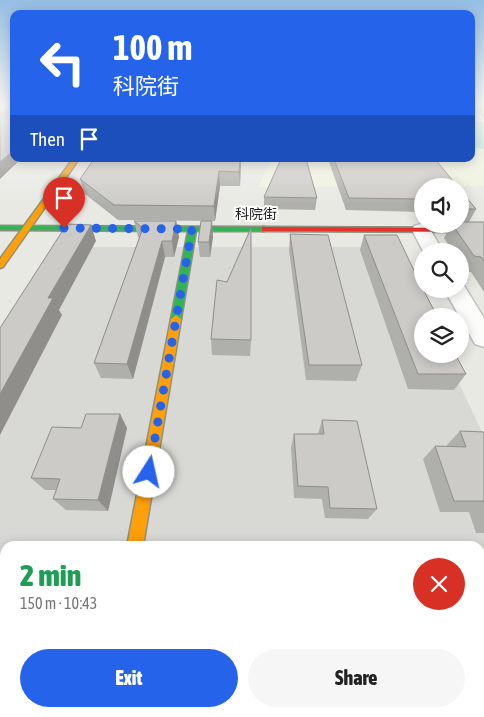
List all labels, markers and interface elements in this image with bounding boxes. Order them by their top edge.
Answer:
text: 100 m [113,27,192,67]
icon: left [30,30,95,95]
text: 科院街 [113,73,179,99]
icon: arrive [75,125,103,153]
text: Then [30,128,65,150]
pin [43,177,85,228]
map controls [414,178,469,363]
button: sound [414,178,469,233]
icon: arrive [50,184,78,212]
street label: 科院街 [235,206,277,222]
button: search [414,243,469,298]
button: layers [414,308,469,363]
position arrow [122,445,174,497]
text: 2 min [20,558,81,592]
button: close [413,558,465,610]
text: 150 m · 10:43 [20,594,97,612]
button: Exit [20,649,238,707]
button: Share [248,649,465,707]

